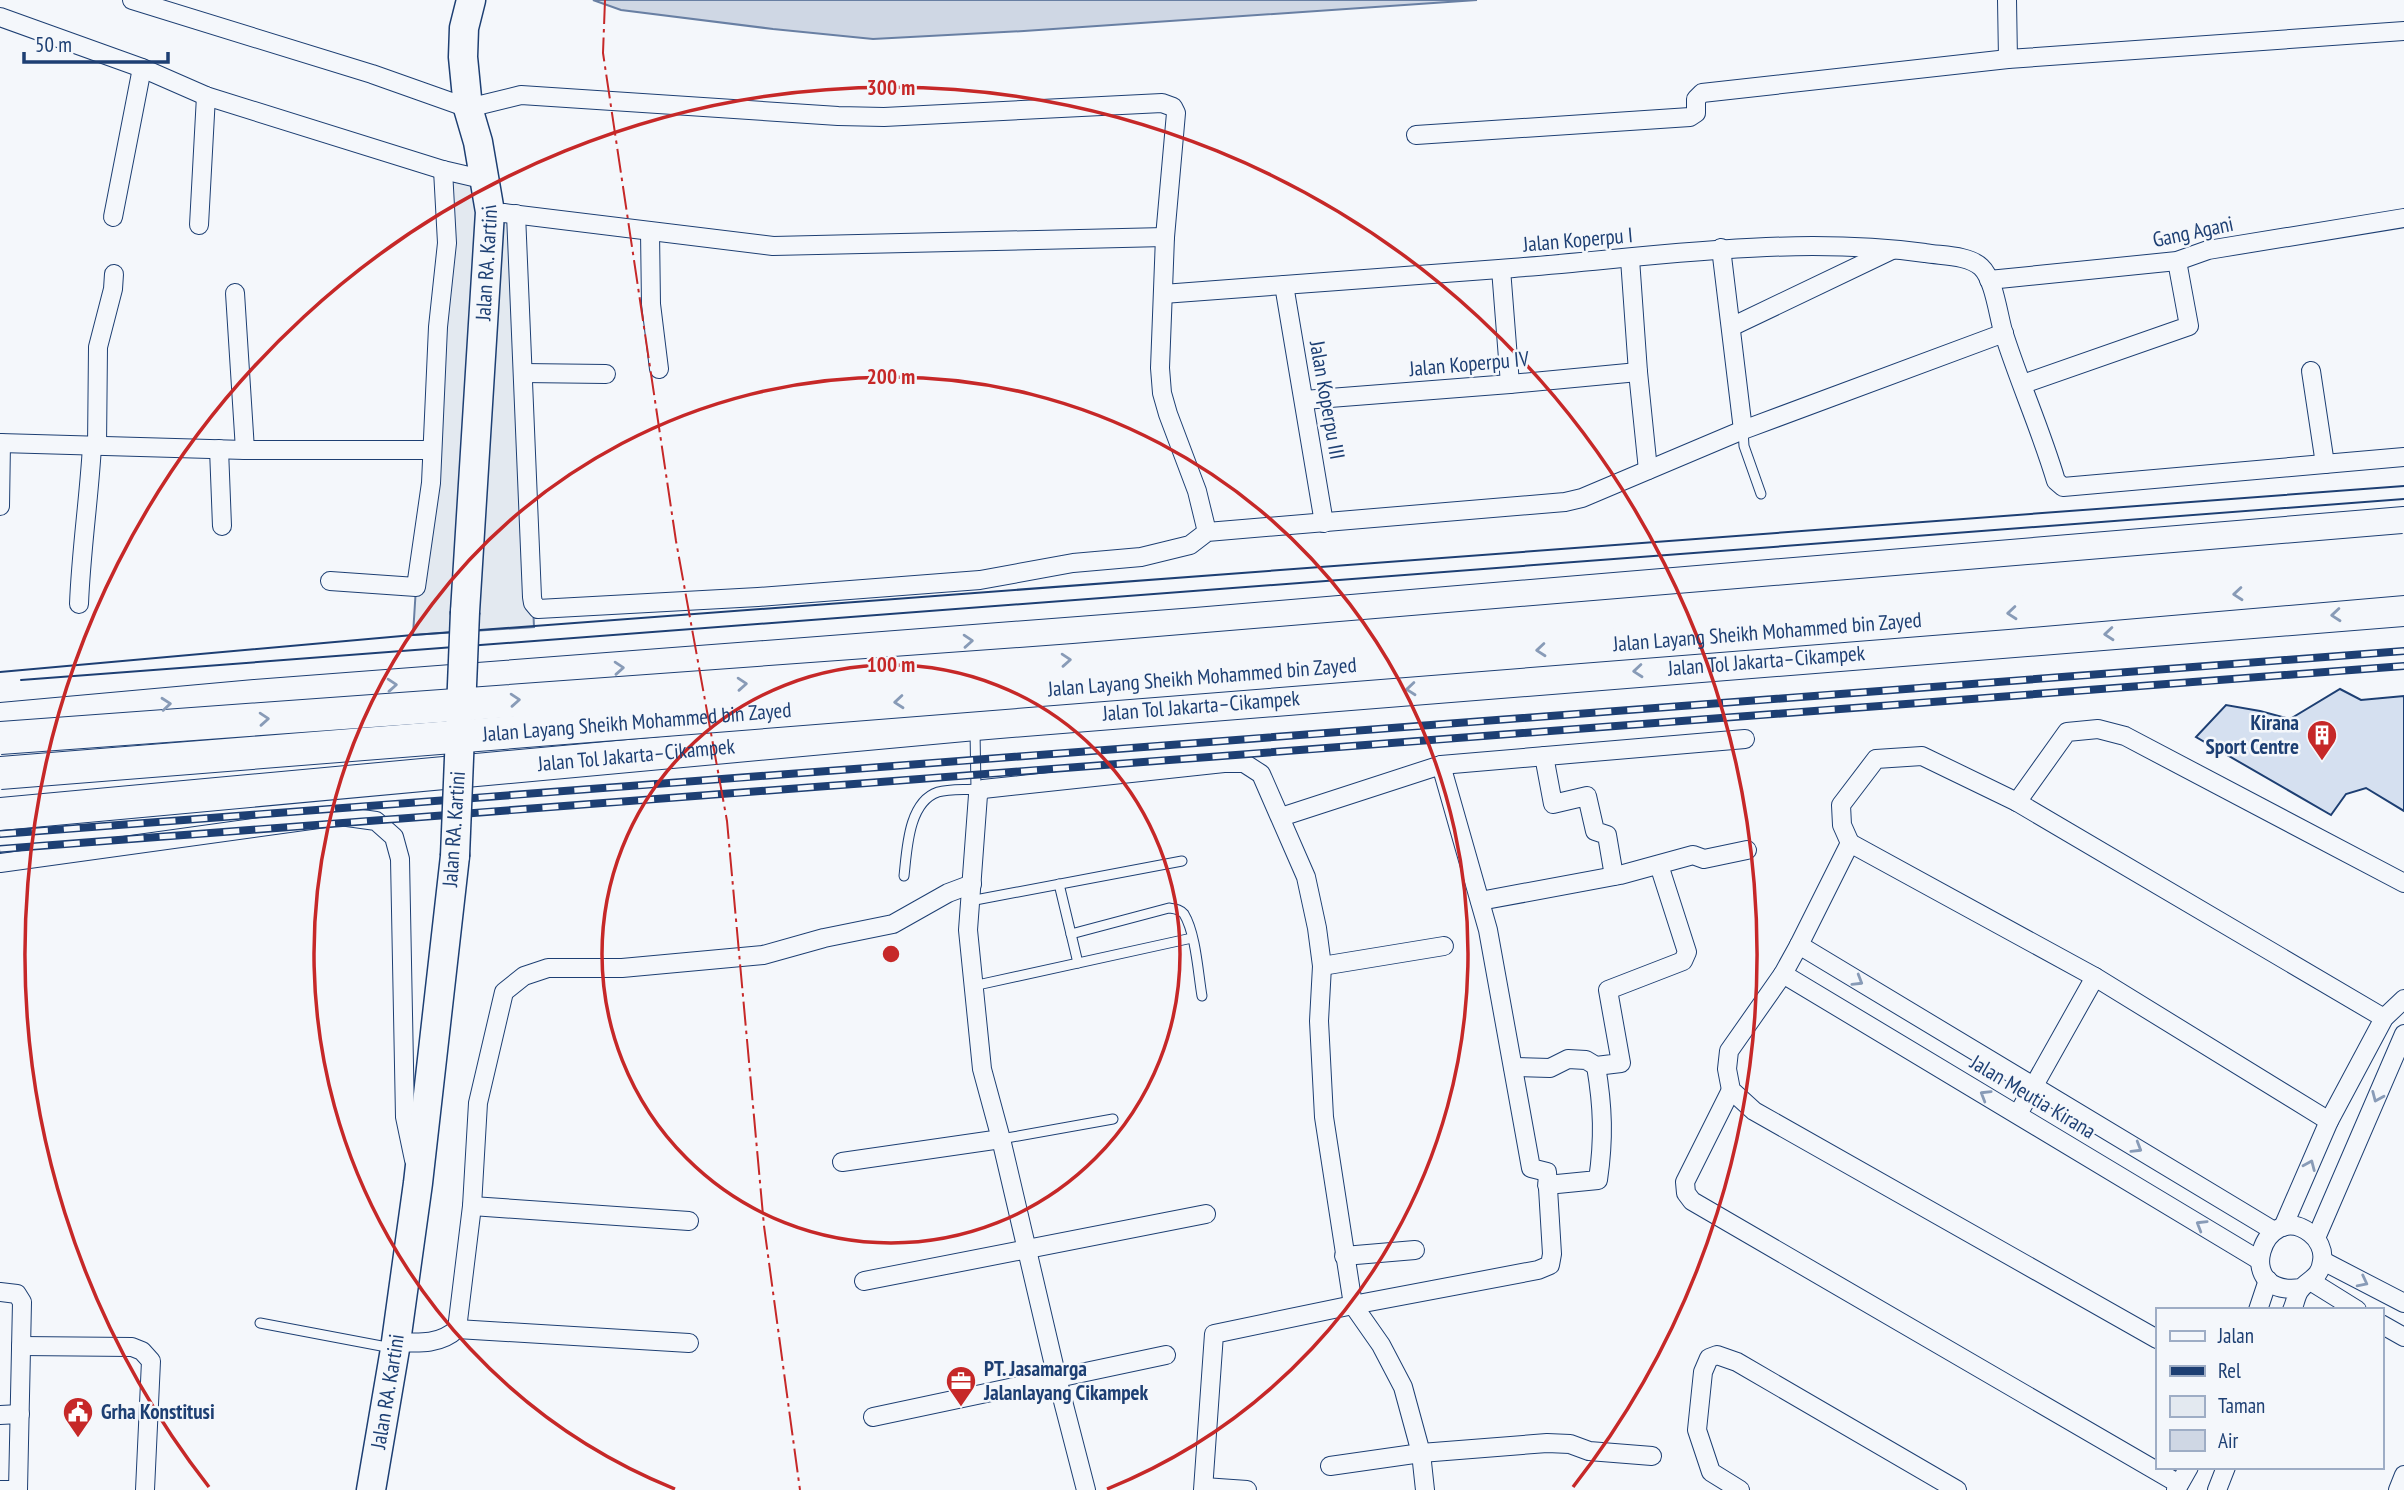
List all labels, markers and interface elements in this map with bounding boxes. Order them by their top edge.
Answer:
scale bar [24,21,168,65]
text: 50 m [35,31,72,58]
text: 300 m [867,74,915,101]
street label: Jalan RA. Kartini [469,203,503,322]
street label: Gang Agani [2150,210,2236,253]
street label: Jalan Koperpu I [1521,221,1634,258]
street label: Jalan Koperpu III [1304,338,1351,461]
street label: Jalan Koperpu IV [1407,345,1530,382]
text: 200 m [867,363,915,390]
one-way arrow [2233,586,2244,601]
one-way arrow [2006,605,2017,620]
street label: Jalan Layang Sheikh Mohammed bin Zayed [1611,606,1923,657]
one-way arrow [2330,607,2341,622]
one-way arrow [2103,626,2114,641]
one-way arrow [963,634,974,649]
street label: Jalan Tol Jakarta–Cikampek [1666,639,1866,682]
one-way arrow [1535,642,1546,657]
text: 100 m [867,651,915,678]
street label: Jalan Layang Sheikh Mohammed bin Zayed [1046,651,1357,702]
one-way arrow [1061,653,1072,668]
one-way arrow [614,661,625,676]
one-way arrow [1632,663,1643,678]
one-way arrow [737,677,748,692]
one-way arrow [387,678,398,693]
one-way arrow [1406,681,1417,696]
street label: Jalan Tol Jakarta–Cikampek [1101,684,1301,727]
one-way arrow [510,693,521,708]
one-way arrow [893,694,904,709]
street label: Jalan Layang Sheikh Mohammed bin Zayed [481,696,792,748]
one-way arrow [160,697,171,712]
place label: Kirana Sport Centre [2206,709,2299,760]
one-way arrow [258,711,269,726]
building icon: Kirana Sport Centre [2305,718,2339,762]
street label: Jalan Tol Jakarta–Cikampek [536,732,736,777]
street label: Jalan RA. Kartini [436,770,471,889]
centre of rings [879,942,903,966]
one-way arrow [1850,972,1863,985]
street label: Jalan Meutia Kirana [1965,1048,2101,1145]
one-way arrow [1980,1090,1993,1103]
one-way arrow [2371,1090,2385,1102]
one-way arrow [2129,1140,2142,1153]
one-way arrow [2302,1159,2316,1172]
one-way arrow [2195,1220,2208,1233]
one-way arrow [2356,1273,2368,1287]
legend [2156,1308,2383,1469]
text: Jalan [2217,1322,2254,1349]
street label: Jalan RA. Kartini [364,1332,410,1452]
place label: PT. Jasamarga Jalanlayang Cikampek [983,1355,1149,1406]
text: Rel [2218,1357,2241,1384]
office icon: PT. Jasamarga Jalanlayang Cikampek [944,1364,978,1408]
text: Taman [2218,1392,2265,1419]
public building icon: Grha Konstitusi [61,1395,95,1439]
place label: Grha Konstitusi [101,1398,215,1425]
text: Air [2218,1427,2238,1454]

